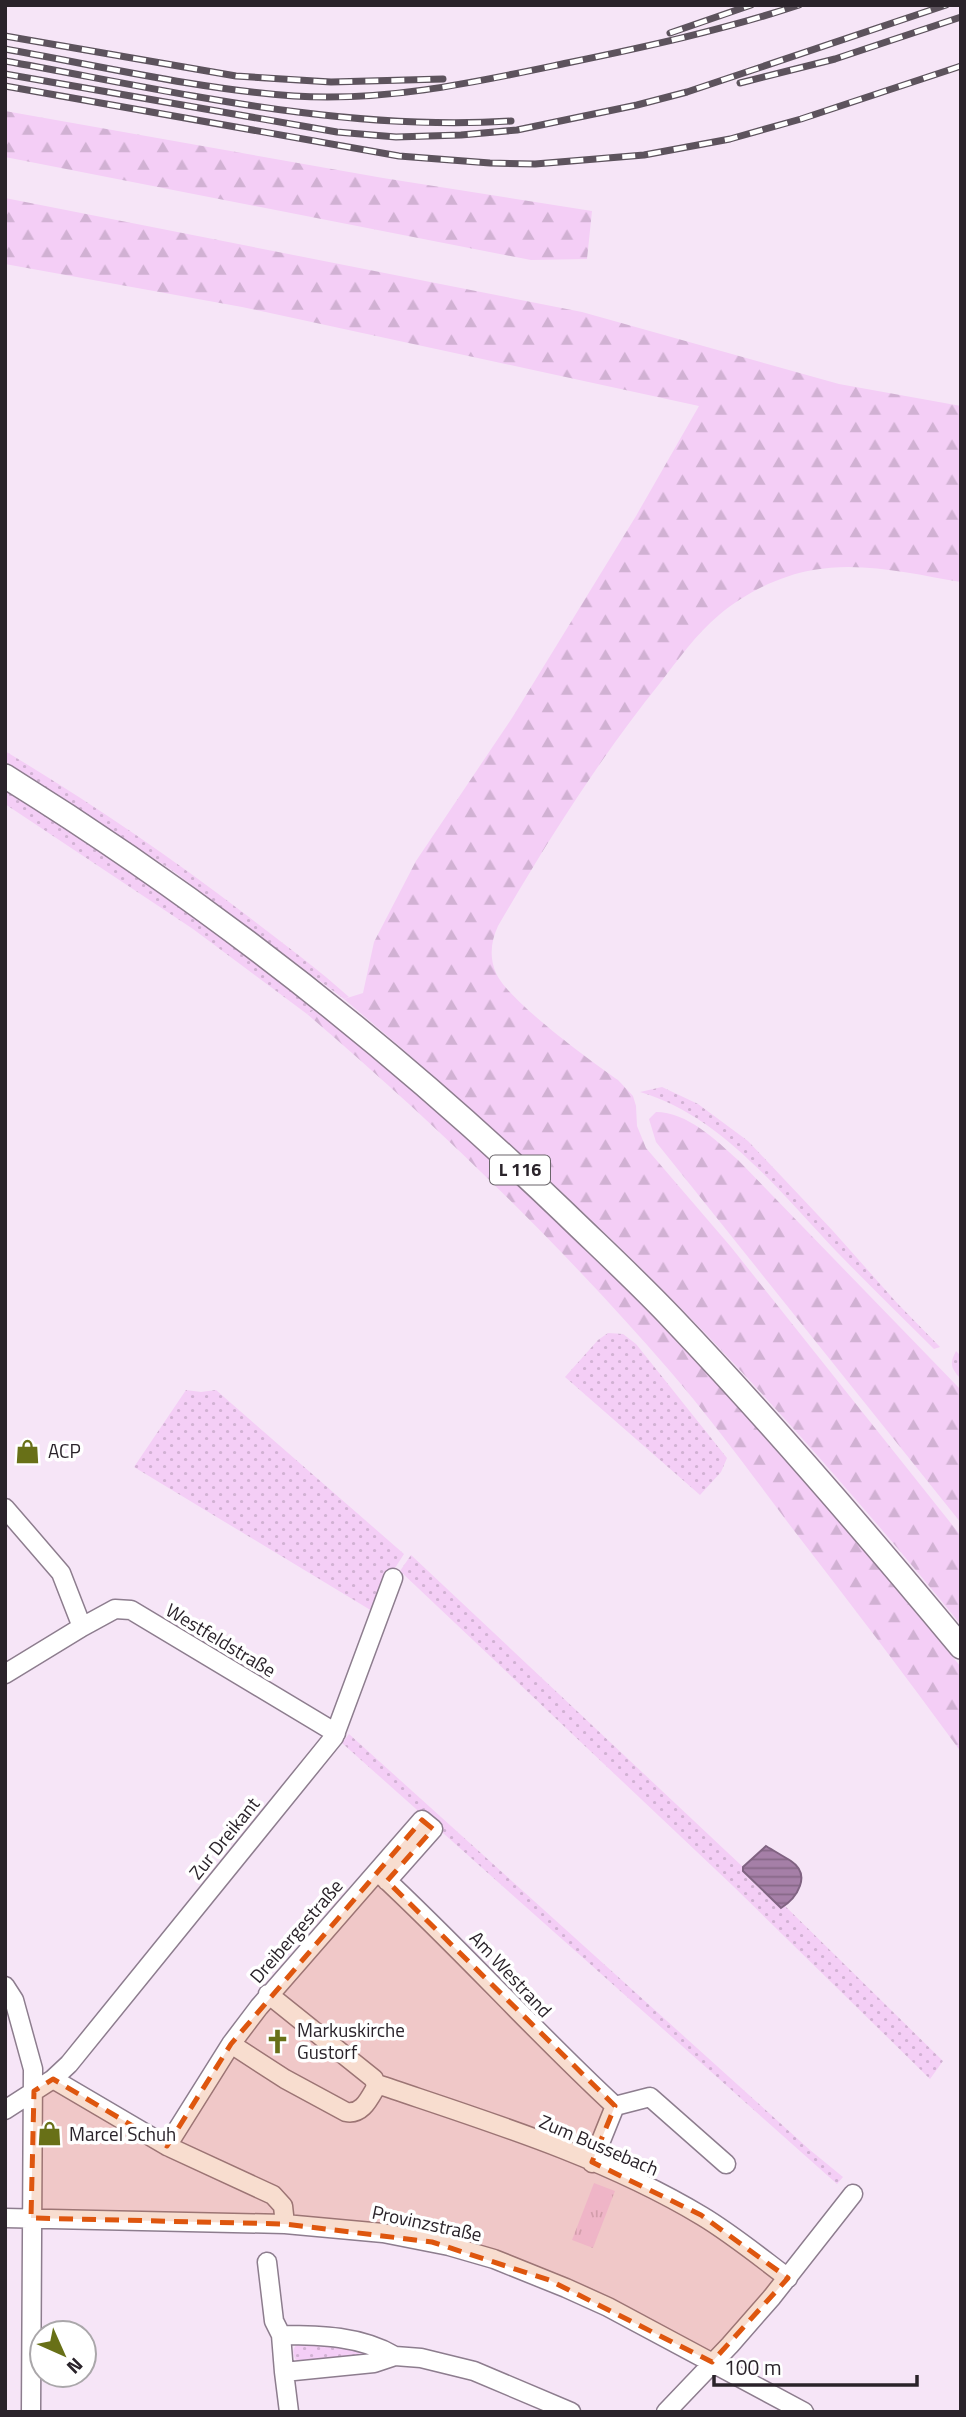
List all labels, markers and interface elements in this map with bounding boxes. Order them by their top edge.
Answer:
road number: L 116 [490,1156,550,1184]
place label: ACP [48,1436,81,1465]
shop icon: ACP [14,1437,42,1465]
street label: Westfeldstraße [161,1595,282,1684]
street label: Zur Dreikant [181,1790,266,1885]
street label: Dreibergestraße [242,1872,349,1989]
street label: Am Westrand [463,1924,559,2024]
place label: Markuskirche Gustorf [297,2015,405,2066]
church icon: Markuskirche Gustorf [263,2027,291,2055]
street label: Zum Bussebach [535,2106,663,2183]
place label: Marcel Schuh [69,2119,176,2148]
shop icon: Marcel Schuh [35,2120,63,2148]
street label: Provinzstraße [369,2197,485,2248]
north arrow [28,2319,98,2389]
scale bar [714,2344,917,2388]
text: N [60,2351,90,2381]
text: 100 m [724,2351,781,2383]

